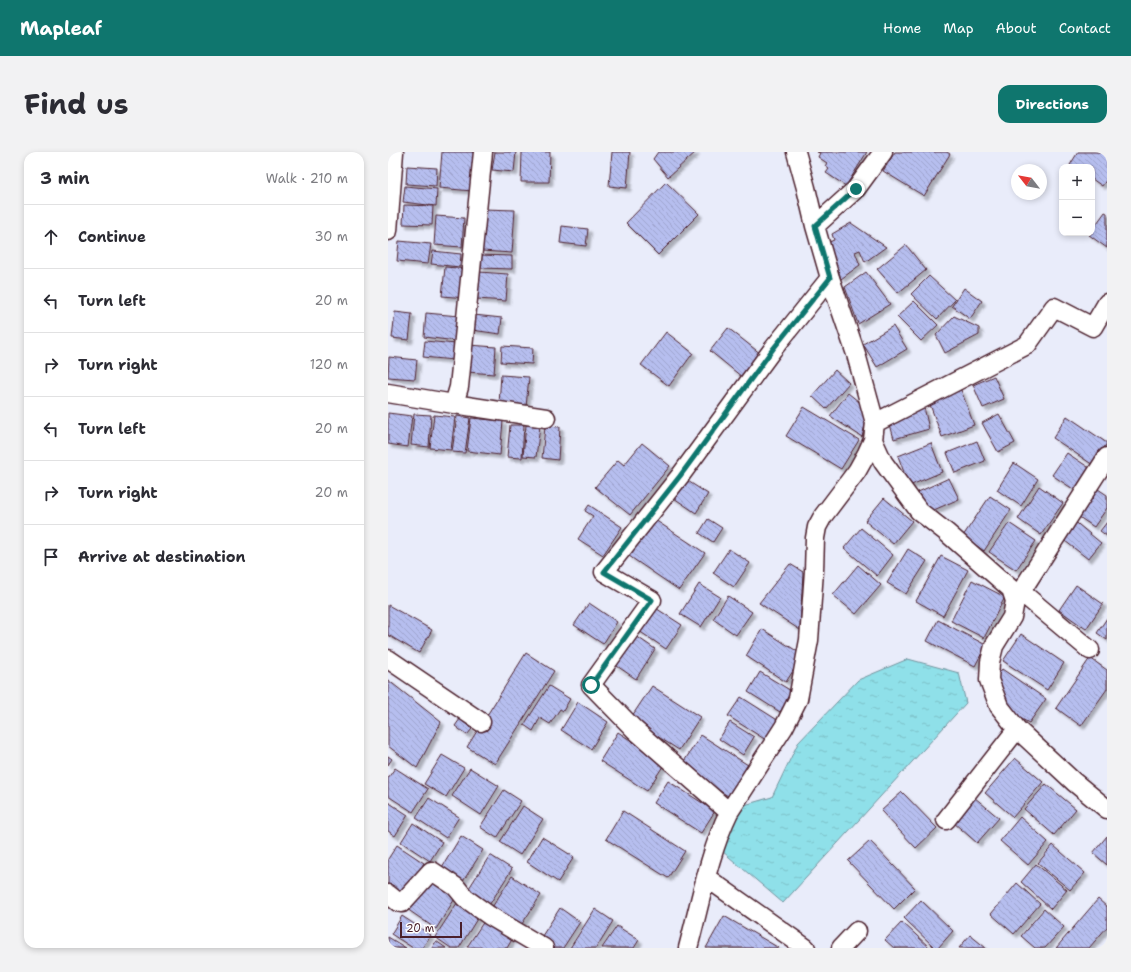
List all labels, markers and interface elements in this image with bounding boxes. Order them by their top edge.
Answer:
text: Mapleaf [20,16,102,41]
text: Home [883,19,922,37]
text: Map [944,19,974,37]
text: About [996,19,1037,37]
text: Contact [1059,19,1111,37]
text: Find us [24,85,129,123]
button: Directions [998,85,1107,123]
north arrow [1011,164,1047,200]
map controls [1059,164,1095,236]
button: + [1059,164,1095,200]
text: 3 min [40,167,90,189]
text: Walk · 210 m [266,170,348,187]
route end [847,180,865,198]
button: − [1059,200,1095,236]
icon: ahead [40,226,62,248]
text: Continue [78,227,146,247]
text: 30 m [314,228,348,245]
icon: left [40,290,62,312]
text: Turn left [78,291,146,311]
text: 20 m [315,292,348,309]
icon: right [40,354,62,376]
text: Turn right [78,355,158,375]
text: 120 m [310,356,348,373]
icon: left [40,418,62,440]
text: Turn left [78,419,146,439]
text: 20 m [315,420,348,437]
icon: right [40,482,62,504]
text: Turn right [78,483,158,503]
text: 20 m [315,484,348,501]
icon: arrive [40,546,62,568]
text: Arrive at destination [78,547,246,567]
route start [582,676,600,694]
scale bar [400,920,462,939]
text: 20 m [406,921,434,936]

